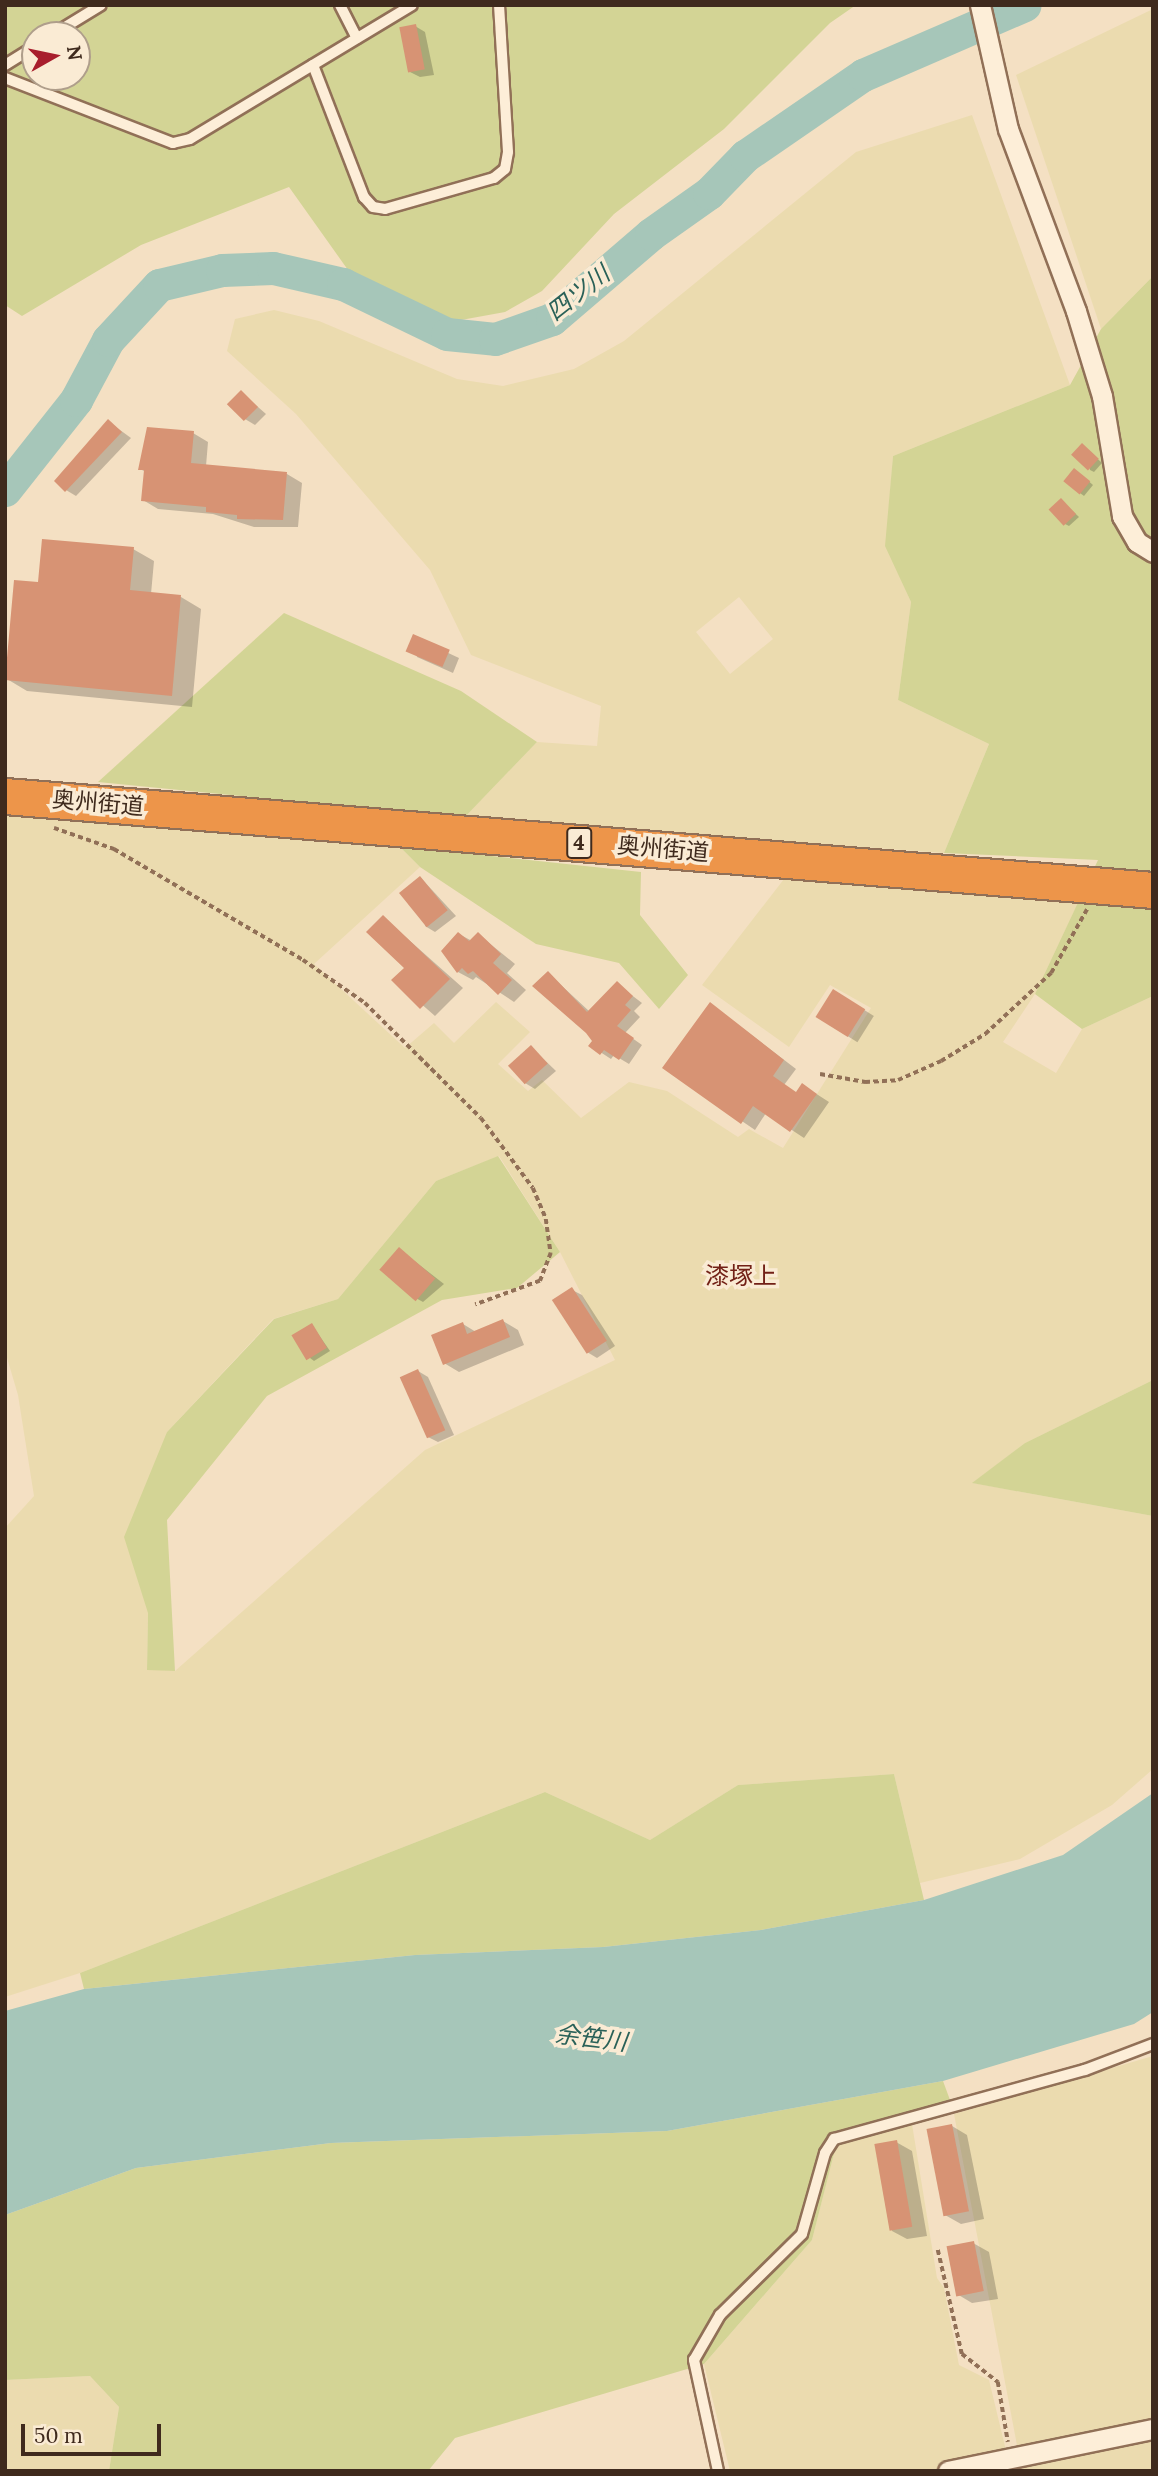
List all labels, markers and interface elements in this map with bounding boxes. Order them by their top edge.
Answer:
north arrow [21,21,91,91]
text: N [62,44,88,62]
water label: 四ツ川 [541,259,615,327]
street label: 奥州街道 [51,785,145,821]
road number: 4 [565,826,593,860]
street label: 奥州街道 [616,831,710,867]
district label: 漆塚上 [705,1262,777,1290]
water label: 余笹川 [554,2019,628,2057]
scale bar [24,2410,164,2454]
text: 50 m [34,2422,83,2449]

